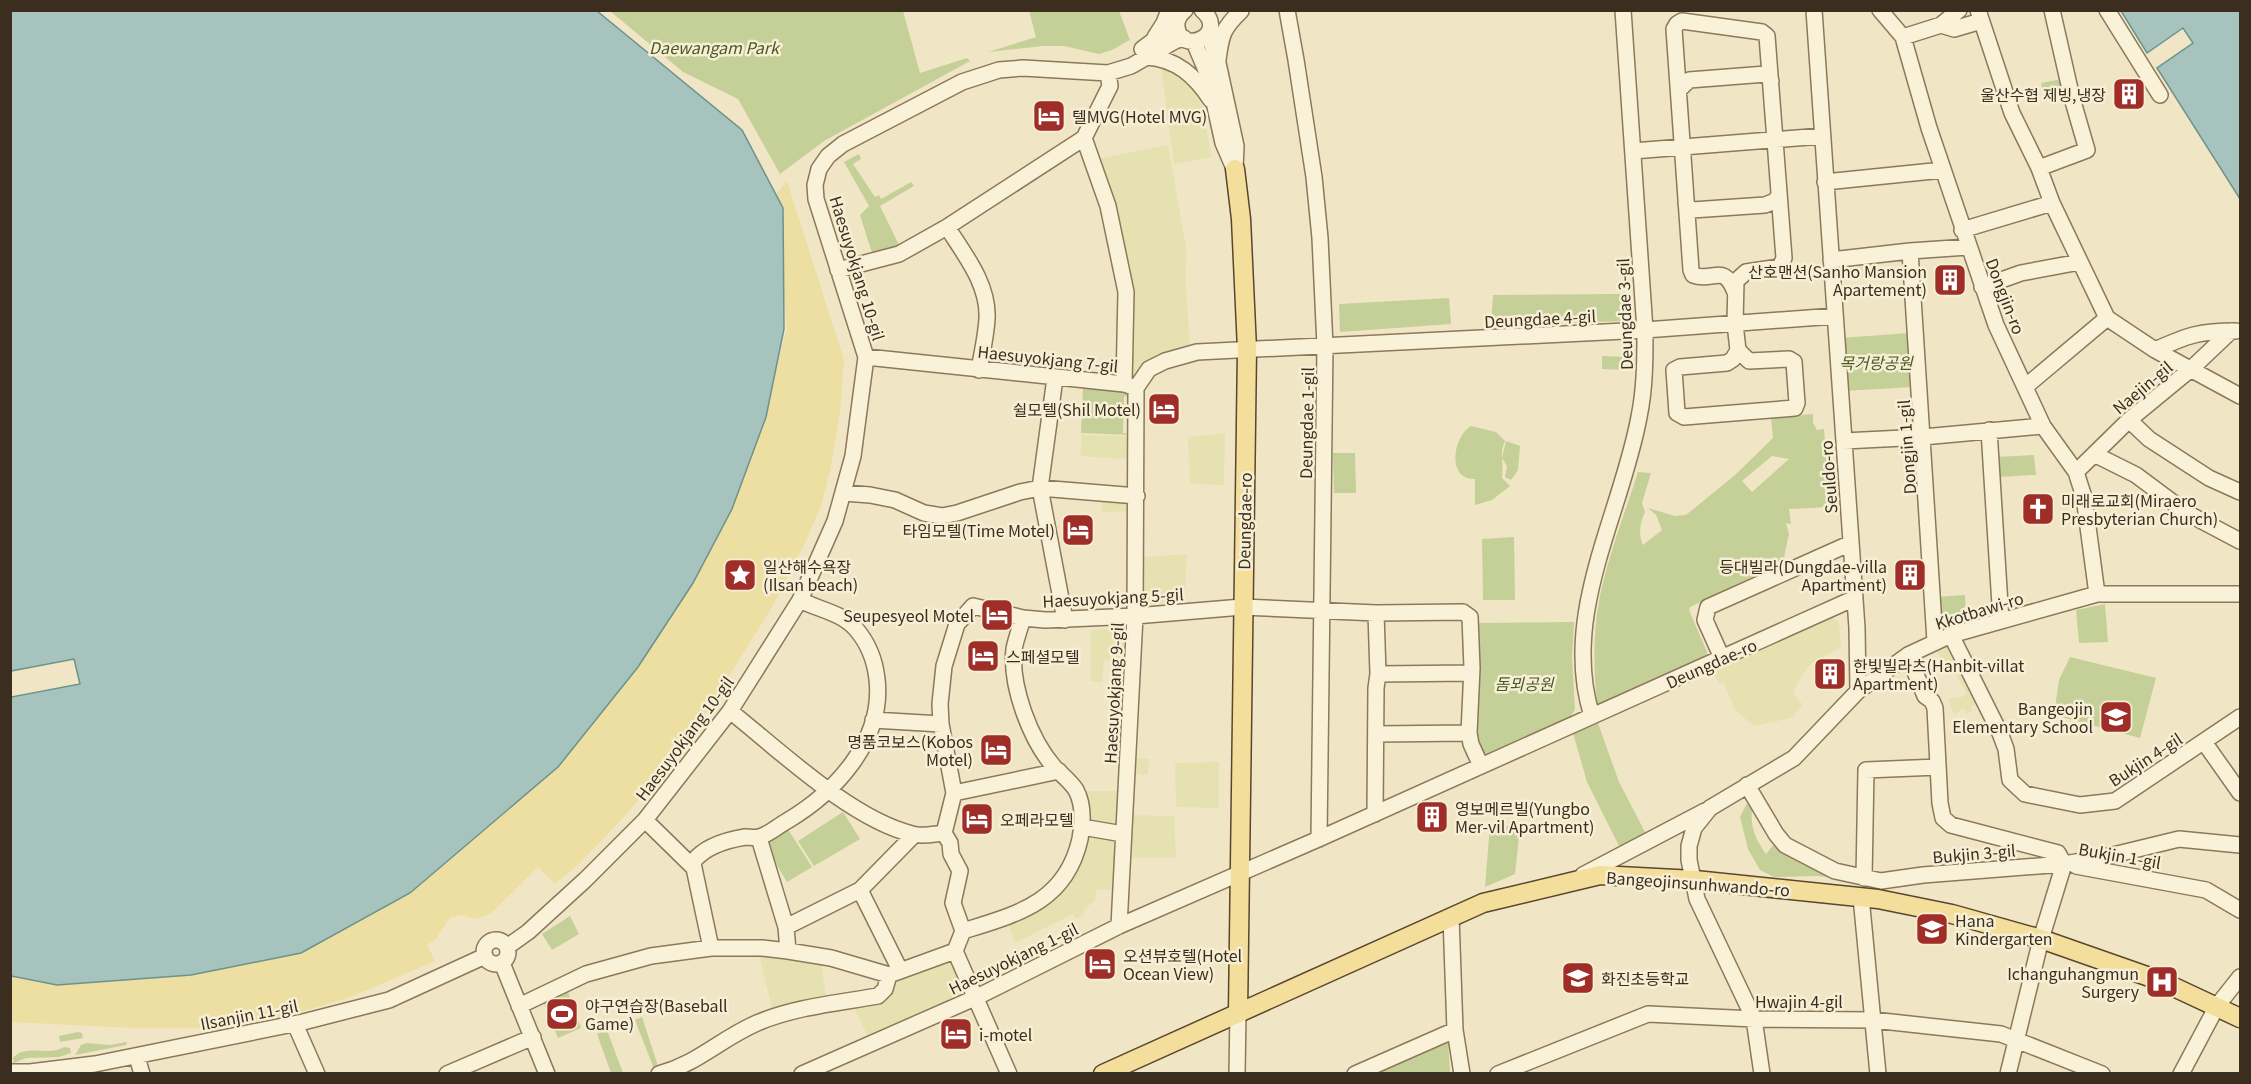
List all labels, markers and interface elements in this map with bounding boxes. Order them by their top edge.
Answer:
park label: Daewangam Park [649,35,781,59]
building icon: 울산수협 제빙,냉장 [2111,76,2147,112]
place label: 울산수협 제빙,냉장 [1980,82,2106,106]
hotel icon: 텔MVG(Hotel MVG) [1031,98,1067,134]
place label: 텔MVG(Hotel MVG) [1072,104,1207,128]
street label: Haesuyokjang 10-gil [825,193,891,343]
street label: Dongjin-ro [1980,254,2032,338]
street label: Deungdae 3-gil [1610,258,1638,370]
place label: 산호맨션(Sanho Mansion Apartement) [1748,259,1927,301]
building icon: 산호맨션(Sanho Mansion Apartement) [1932,262,1968,298]
street label: Deungdae 4-gil [1484,303,1596,333]
street label: Haesuyokjang 7-gil [976,339,1120,377]
park label: 목거랑공원 [1839,350,1914,374]
street label: Naejin-gil [2107,355,2177,419]
street label: Deungdae 1-gil [1293,367,1319,479]
hotel icon: 쉴모텔(Shil Motel) [1146,391,1182,427]
place label: 쉴모텔(Shil Motel) [1013,397,1141,421]
street label: Dongjin 1-gil [1891,399,1921,495]
street label: Seuldo-ro [1813,439,1843,515]
street label: Deungdae-ro [1231,472,1257,570]
place label: 미래로교회(Miraero Presbyterian Church) [2061,488,2218,530]
church icon: 미래로교회(Miraero Presbyterian Church) [2020,491,2056,527]
hotel icon: 타임모텔(Time Motel) [1060,512,1096,548]
place label: 타임모텔(Time Motel) [903,518,1055,542]
place label: 일산해수욕장 (Ilsan beach) [763,554,858,596]
place label: 등대빌라(Dungdae-villa Apartment) [1719,554,1887,596]
place icon: 일산해수욕장 (Ilsan beach) [722,557,758,593]
building icon: 등대빌라(Dungdae-villa Apartment) [1892,557,1928,593]
street label: Haesuyokjang 5-gil [1042,581,1184,613]
street label: Kkotbawi-ro [1932,585,2026,635]
hotel icon: Seupesyeol Motel [979,597,1015,633]
place label: Seupesyeol Motel [843,603,974,627]
street label: Haesuyokjang 9-gil [1097,622,1129,764]
street label: Deungdae-ro [1662,632,1760,694]
hotel icon: 스페셜모텔 [965,638,1001,674]
place label: 스페셜모텔 [1006,644,1080,668]
place label: 한빛빌라츠(Hanbit-villat Apartment) [1853,653,2024,695]
building icon: 한빛빌라츠(Hanbit-villat Apartment) [1812,656,1848,692]
street label: Haesuyokjang 10-gil [629,671,739,805]
park label: 돔뫼공원 [1495,671,1555,695]
place label: Bangeojin Elementary School [1952,696,2093,738]
school or university icon: Bangeojin Elementary School [2098,699,2134,735]
street label: Bukjin 4-gil [2104,726,2186,792]
place label: 명품코보스(Kobos Motel) [847,729,973,771]
hotel icon: 명품코보스(Kobos Motel) [978,732,1014,768]
place label: 영보메르빌(Yungbo Mer-vil Apartment) [1455,796,1594,838]
building icon: 영보메르빌(Yungbo Mer-vil Apartment) [1414,799,1450,835]
hotel icon: 오페라모텔 [959,801,995,837]
place label: 오페라모텔 [1000,807,1074,831]
street label: Bukjin 1-gil [2077,836,2163,874]
street label: Bukjin 3-gil [1931,837,2017,869]
street label: Bangeojinsunhwando-ro [1605,865,1791,901]
place label: Hana Kindergarten [1955,908,2053,950]
school or university icon: Hana Kindergarten [1914,911,1950,947]
street label: Haesuyokjang 1-gil [944,916,1082,1000]
place label: 오션뷰호텔(Hotel Ocean View) [1123,943,1242,985]
hotel icon: 오션뷰호텔(Hotel Ocean View) [1082,946,1118,982]
school or university icon: 화진초등학교 [1560,960,1596,996]
place label: Ichanguhangmun Surgery [2007,961,2140,1003]
hospital icon: Ichanguhangmun Surgery [2144,964,2180,1000]
place label: 화진초등학교 [1601,966,1689,990]
street label: Hwajin 4-gil [1755,989,1843,1013]
street label: Ilsanjin 11-gil [198,993,300,1035]
place label: 야구연습장(Baseball Game) [585,993,728,1035]
sports icon: 야구연습장(Baseball Game) [544,996,580,1032]
hotel icon: i-motel [938,1016,974,1052]
place label: i-motel [979,1022,1032,1046]

